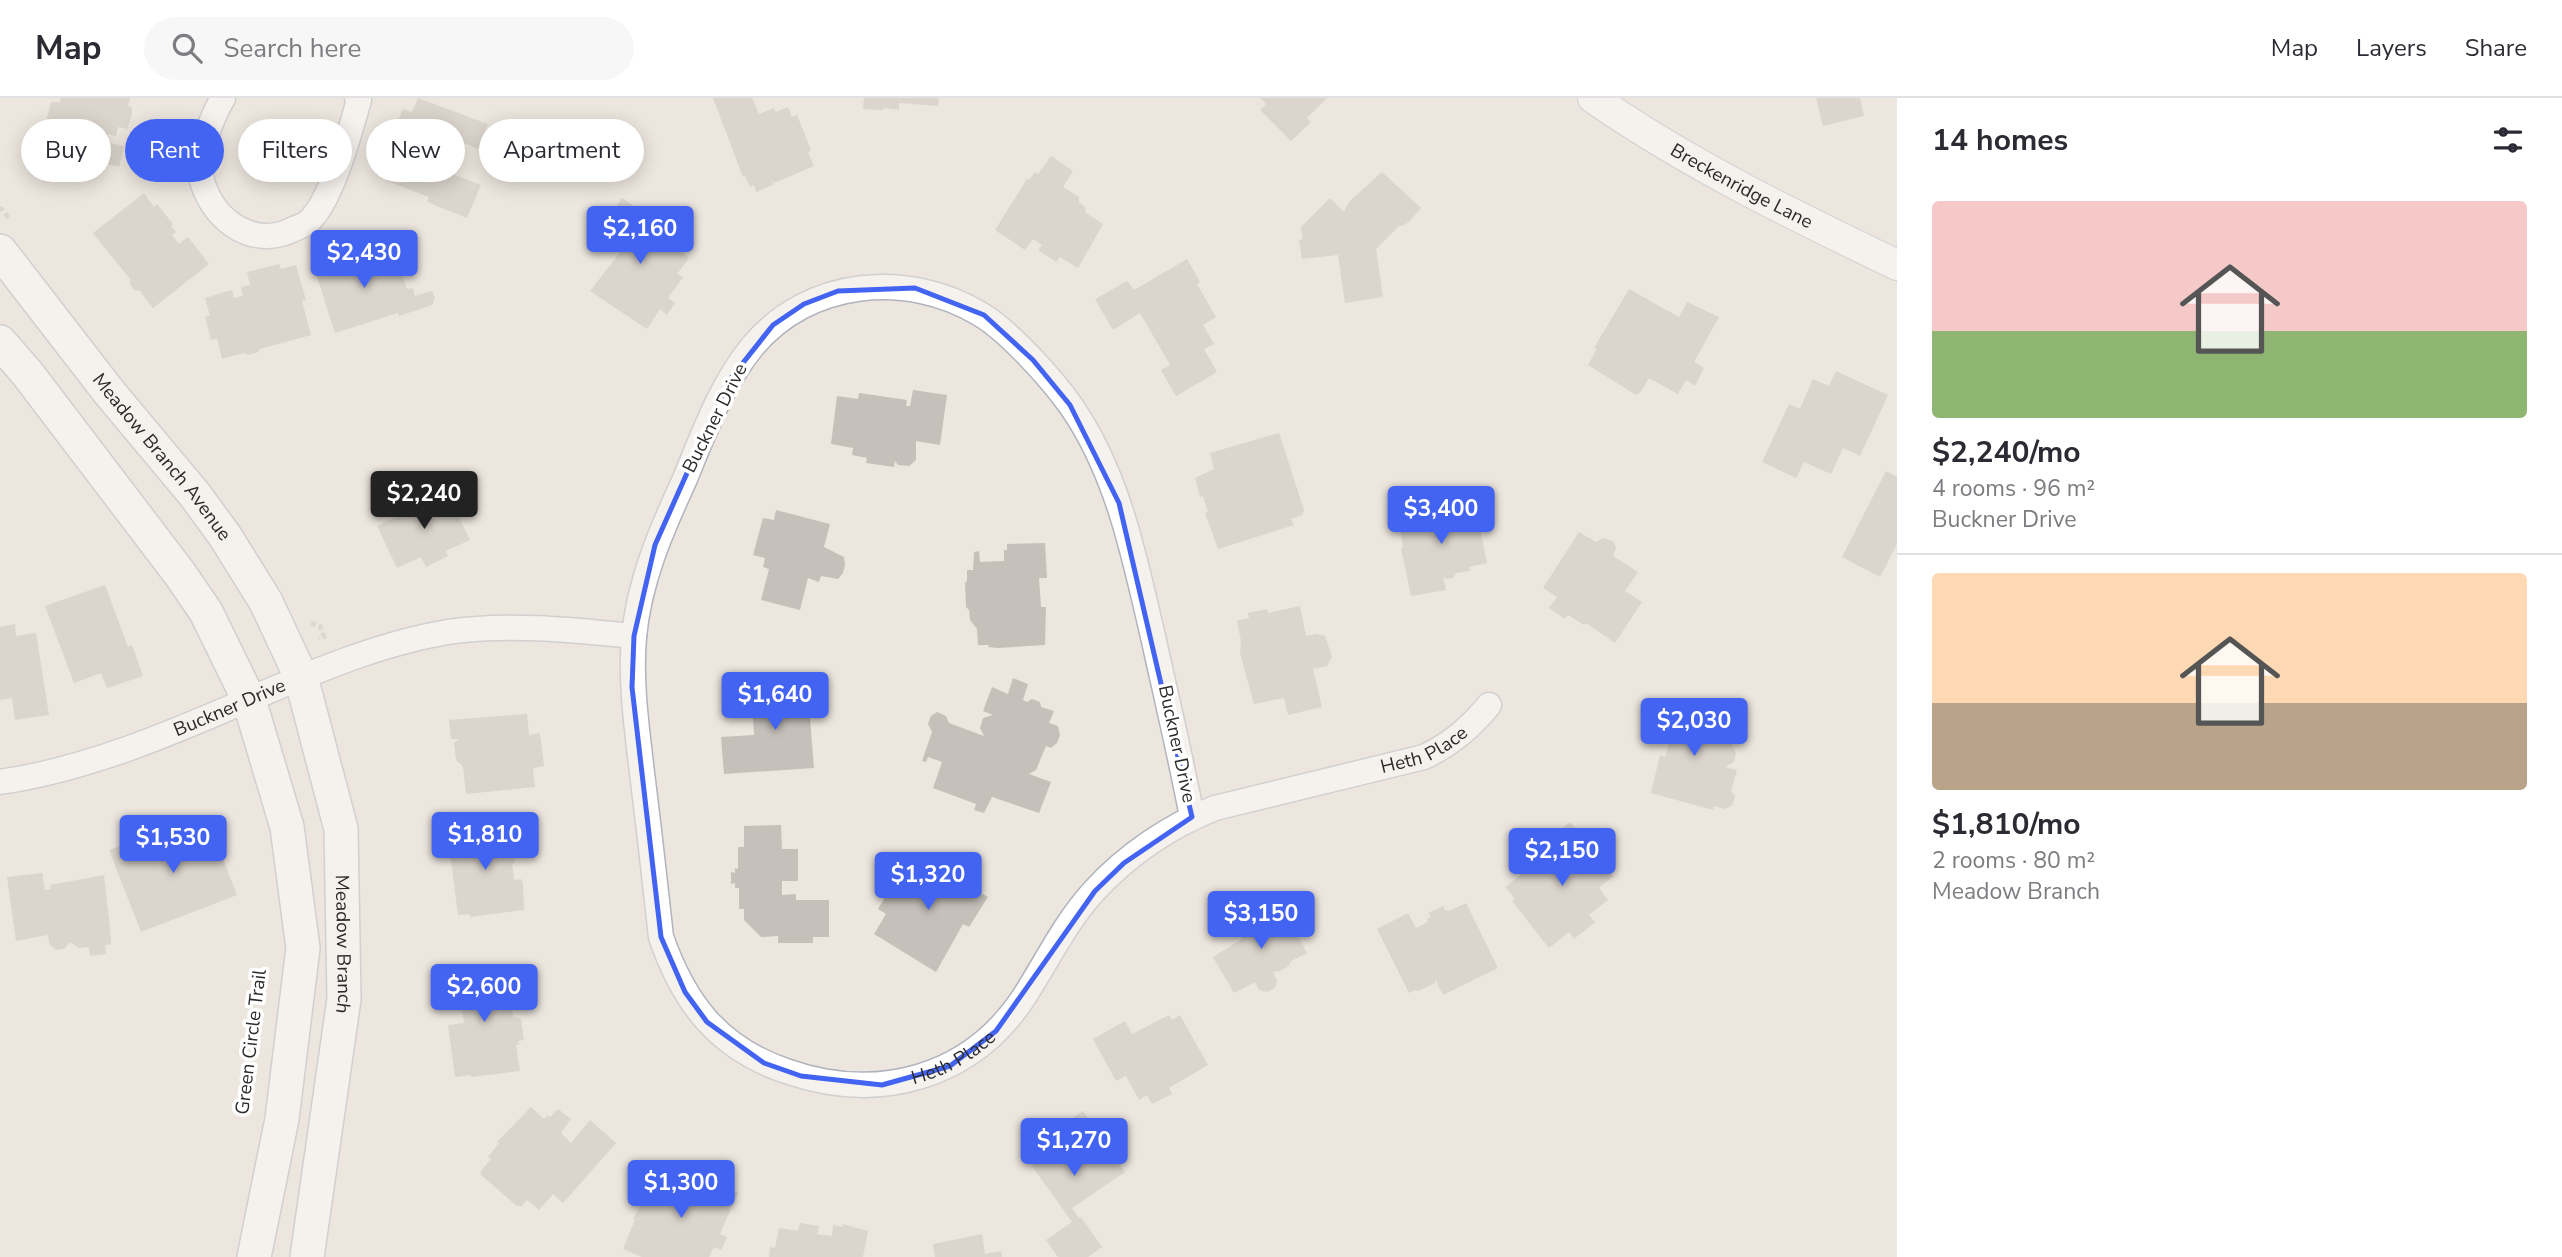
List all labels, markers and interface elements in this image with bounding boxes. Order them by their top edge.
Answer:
search box [144,17,634,80]
text: Map [35,26,102,71]
icon: search [168,29,206,67]
text: Search here [224,31,361,66]
text: Map [2271,32,2318,64]
text: Layers [2356,32,2427,64]
text: Share [2465,32,2527,64]
chip: Buy [21,119,111,182]
chip: Rent [125,119,224,182]
chip: Filters [238,119,352,182]
chip: New [366,119,465,182]
chip: Apartment [479,119,644,182]
text: 14 homes [1932,120,2068,161]
icon: filters [2489,121,2527,159]
street label: Breckenridge Lane [1665,137,1817,235]
pin: $2,160 [583,206,697,266]
text: $2,160 [603,213,677,244]
pin: $2,430 [307,230,421,290]
text: $2,430 [327,237,401,268]
icon: home [2167,246,2293,372]
street label: Buckner Drive [676,359,754,477]
street label: Meadow Branch Avenue [86,368,237,546]
text: $2,240/mo [1932,432,2081,473]
pin: $2,240 [367,472,481,531]
text: 4 rooms · 96 m² [1932,473,2095,504]
text: $2,240 [387,478,461,509]
pin: $3,400 [1384,486,1498,546]
text: $3,400 [1404,493,1478,524]
text: Buckner Drive [1932,504,2077,535]
icon: home [2167,618,2293,744]
street label: Buckner Drive [170,672,290,743]
pin: $1,640 [718,672,832,732]
text: $1,640 [738,679,812,710]
street label: Buckner Drive [1152,683,1202,805]
pin: $2,030 [1637,698,1751,758]
text: $2,030 [1657,705,1731,736]
street label: Heth Place [1378,720,1473,780]
text: $1,810/mo [1932,804,2081,845]
pin: $1,810 [428,812,542,872]
pin: $1,530 [116,816,230,875]
text: $1,810 [448,819,522,850]
text: $1,530 [136,822,210,853]
pin: $2,150 [1505,828,1619,888]
text: $2,150 [1525,835,1599,866]
text: 2 rooms · 80 m² [1932,845,2095,876]
pin: $1,320 [871,852,985,912]
text: $1,320 [891,859,965,890]
street label: Meadow Branch [329,874,357,1015]
text: Meadow Branch [1932,876,2100,907]
pin: $3,150 [1204,892,1318,951]
text: $3,150 [1224,898,1298,929]
pin: $2,600 [427,964,541,1024]
street label: Green Circle Trail [229,967,273,1116]
text: $2,600 [447,971,521,1002]
street label: Heth Place [908,1025,1001,1091]
pin: $1,270 [1017,1118,1131,1178]
text: $1,270 [1037,1125,1111,1156]
pin: $1,300 [624,1160,738,1220]
text: $1,300 [644,1167,718,1198]

